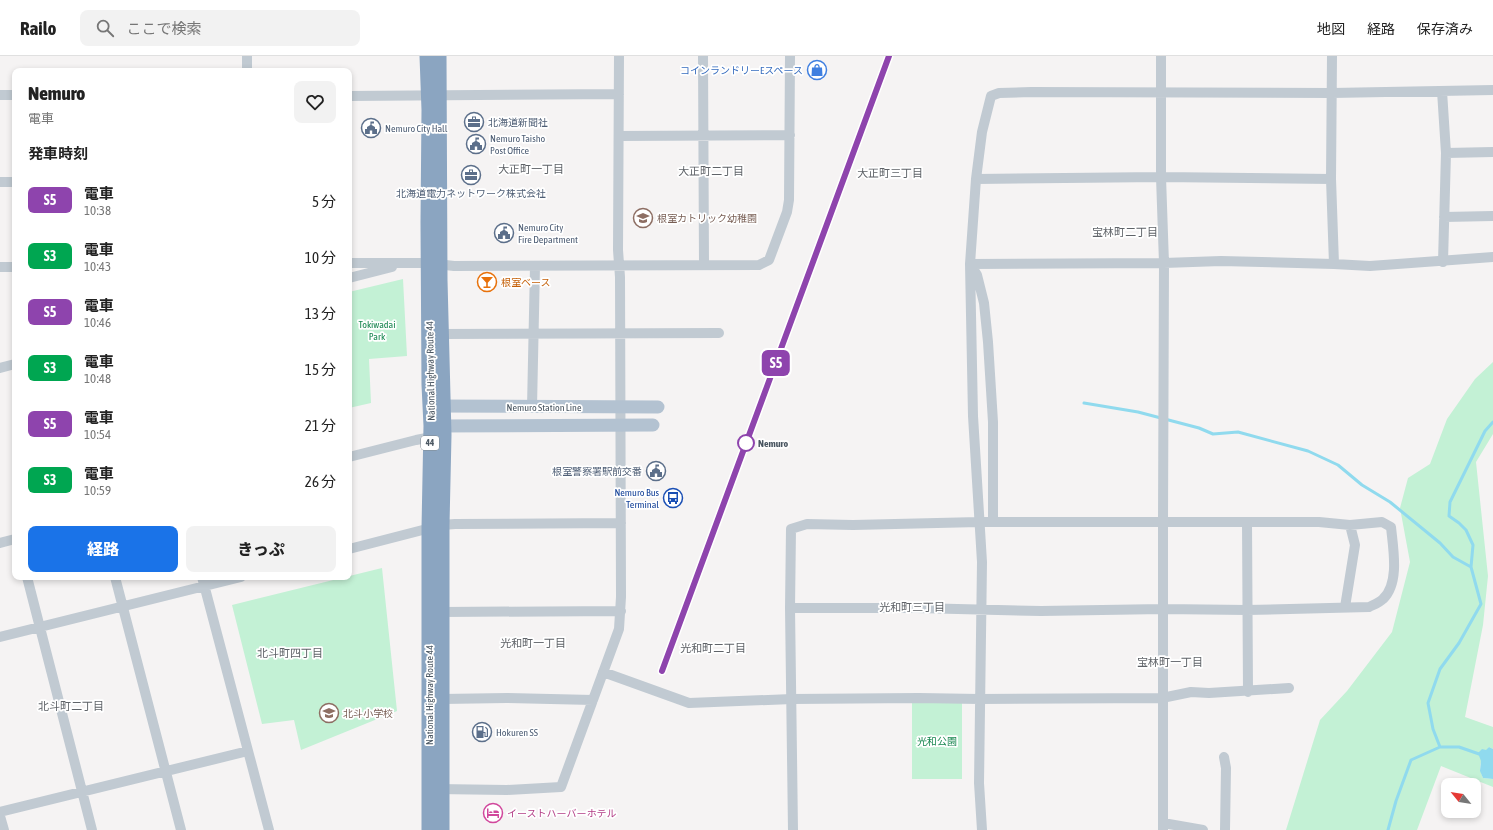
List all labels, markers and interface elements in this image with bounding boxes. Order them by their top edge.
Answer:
search box [80,10,360,46]
text: Railo [20,17,56,39]
icon: search [94,17,116,39]
text: ここで検索 [126,20,202,37]
text: 地図 [1317,21,1345,37]
text: 経路 [1367,21,1395,37]
text: 保存済み [1417,21,1473,37]
shop icon: コインランドリーEスペース [806,59,828,81]
place label: コインランドリーEスペース [680,65,803,76]
button: heart [294,81,336,123]
text: Nemuro [28,82,85,104]
text: 電車 [28,111,54,126]
office icon: 北海道新聞社 [463,111,485,133]
public building icon: Nemuro City Hall [360,117,382,139]
place label: 北海道新聞社 [488,117,548,128]
place label: Nemuro City Hall [385,123,448,134]
public building icon: Nemuro Taisho Post Office [465,133,487,155]
place label: Nemuro Taisho Post Office [490,133,546,156]
text: 発車時刻 [28,145,88,162]
district label: 大正町一丁目 [498,163,564,175]
office icon: 北海道電力ネットワーク株式会社 [460,164,482,186]
district label: 大正町二丁目 [678,165,744,177]
district label: 大正町三丁目 [857,167,923,179]
text: 電車 [84,185,114,202]
place label: 北海道電力ネットワーク株式会社 [396,188,546,199]
text: S5 [44,192,56,208]
text: 5 分 [312,193,336,210]
text: 10:38 [84,203,111,218]
school or university icon: 根室カトリック幼稚園 [632,207,654,229]
place label: 根室カトリック幼稚園 [657,213,757,224]
public building icon: Nemuro City Fire Department [493,222,515,244]
place label: Nemuro City Fire Department [518,222,578,245]
district label: 宝林町二丁目 [1092,226,1158,238]
text: 電車 [84,241,114,258]
text: S3 [44,248,56,264]
text: 10 分 [305,249,336,266]
text: 10:43 [84,259,111,274]
bar icon: 根室ベース [476,271,498,293]
place label: 根室ベース [501,277,551,288]
text: 電車 [84,297,114,314]
text: S5 [44,304,56,320]
text: 13 分 [305,305,336,322]
text: 10:46 [84,315,111,330]
park label: Tokiwadai Park [358,319,396,342]
street label: National Highway Route 44 [424,321,437,421]
line badge: S5 [758,350,794,376]
text: 電車 [84,353,114,370]
text: S5 [770,355,782,371]
text: S3 [44,360,56,376]
text: 15 分 [305,361,336,378]
text: 10:48 [84,371,111,386]
street label: Nemuro Station Line [507,402,582,413]
text: 電車 [84,409,114,426]
text: S5 [44,416,56,432]
text: 21 分 [305,417,336,434]
text: 10:54 [84,427,111,442]
marker: Nemuro [737,434,755,452]
road number: 44 [421,436,439,450]
place label: Nemuro [758,438,788,449]
public building icon: 根室警察署駅前交番 [645,460,667,482]
text: 電車 [84,465,114,482]
place label: 根室警察署駅前交番 [552,466,642,477]
text: S3 [44,472,56,488]
text: 26 分 [305,473,336,490]
text: 10:59 [84,483,111,498]
place label: Nemuro Bus Terminal [614,487,659,510]
bus stop icon: Nemuro Bus Terminal [662,487,684,509]
button: 経路 [28,526,178,572]
button: きっぷ [186,526,336,572]
district label: 光和町三丁目 [879,601,945,613]
district label: 光和町一丁目 [500,637,566,649]
district label: 光和町二丁目 [680,642,746,654]
street label: National Highway Route 44 [424,645,435,745]
district label: 北斗町四丁目 [257,647,323,659]
district label: 宝林町一丁目 [1137,656,1203,668]
district label: 北斗町二丁目 [38,700,104,712]
school or university icon: 北斗小学校 [318,702,340,724]
place label: 北斗小学校 [343,708,393,719]
fuel station icon: Hokuren SS [471,721,493,743]
place label: Hokuren SS [496,727,538,738]
park label: 光和公園 [917,736,957,747]
north arrow [1441,778,1481,818]
map controls [1441,778,1481,818]
hotel icon: イーストハーバーホテル [482,802,504,824]
place label: イーストハーバーホテル [507,808,616,819]

